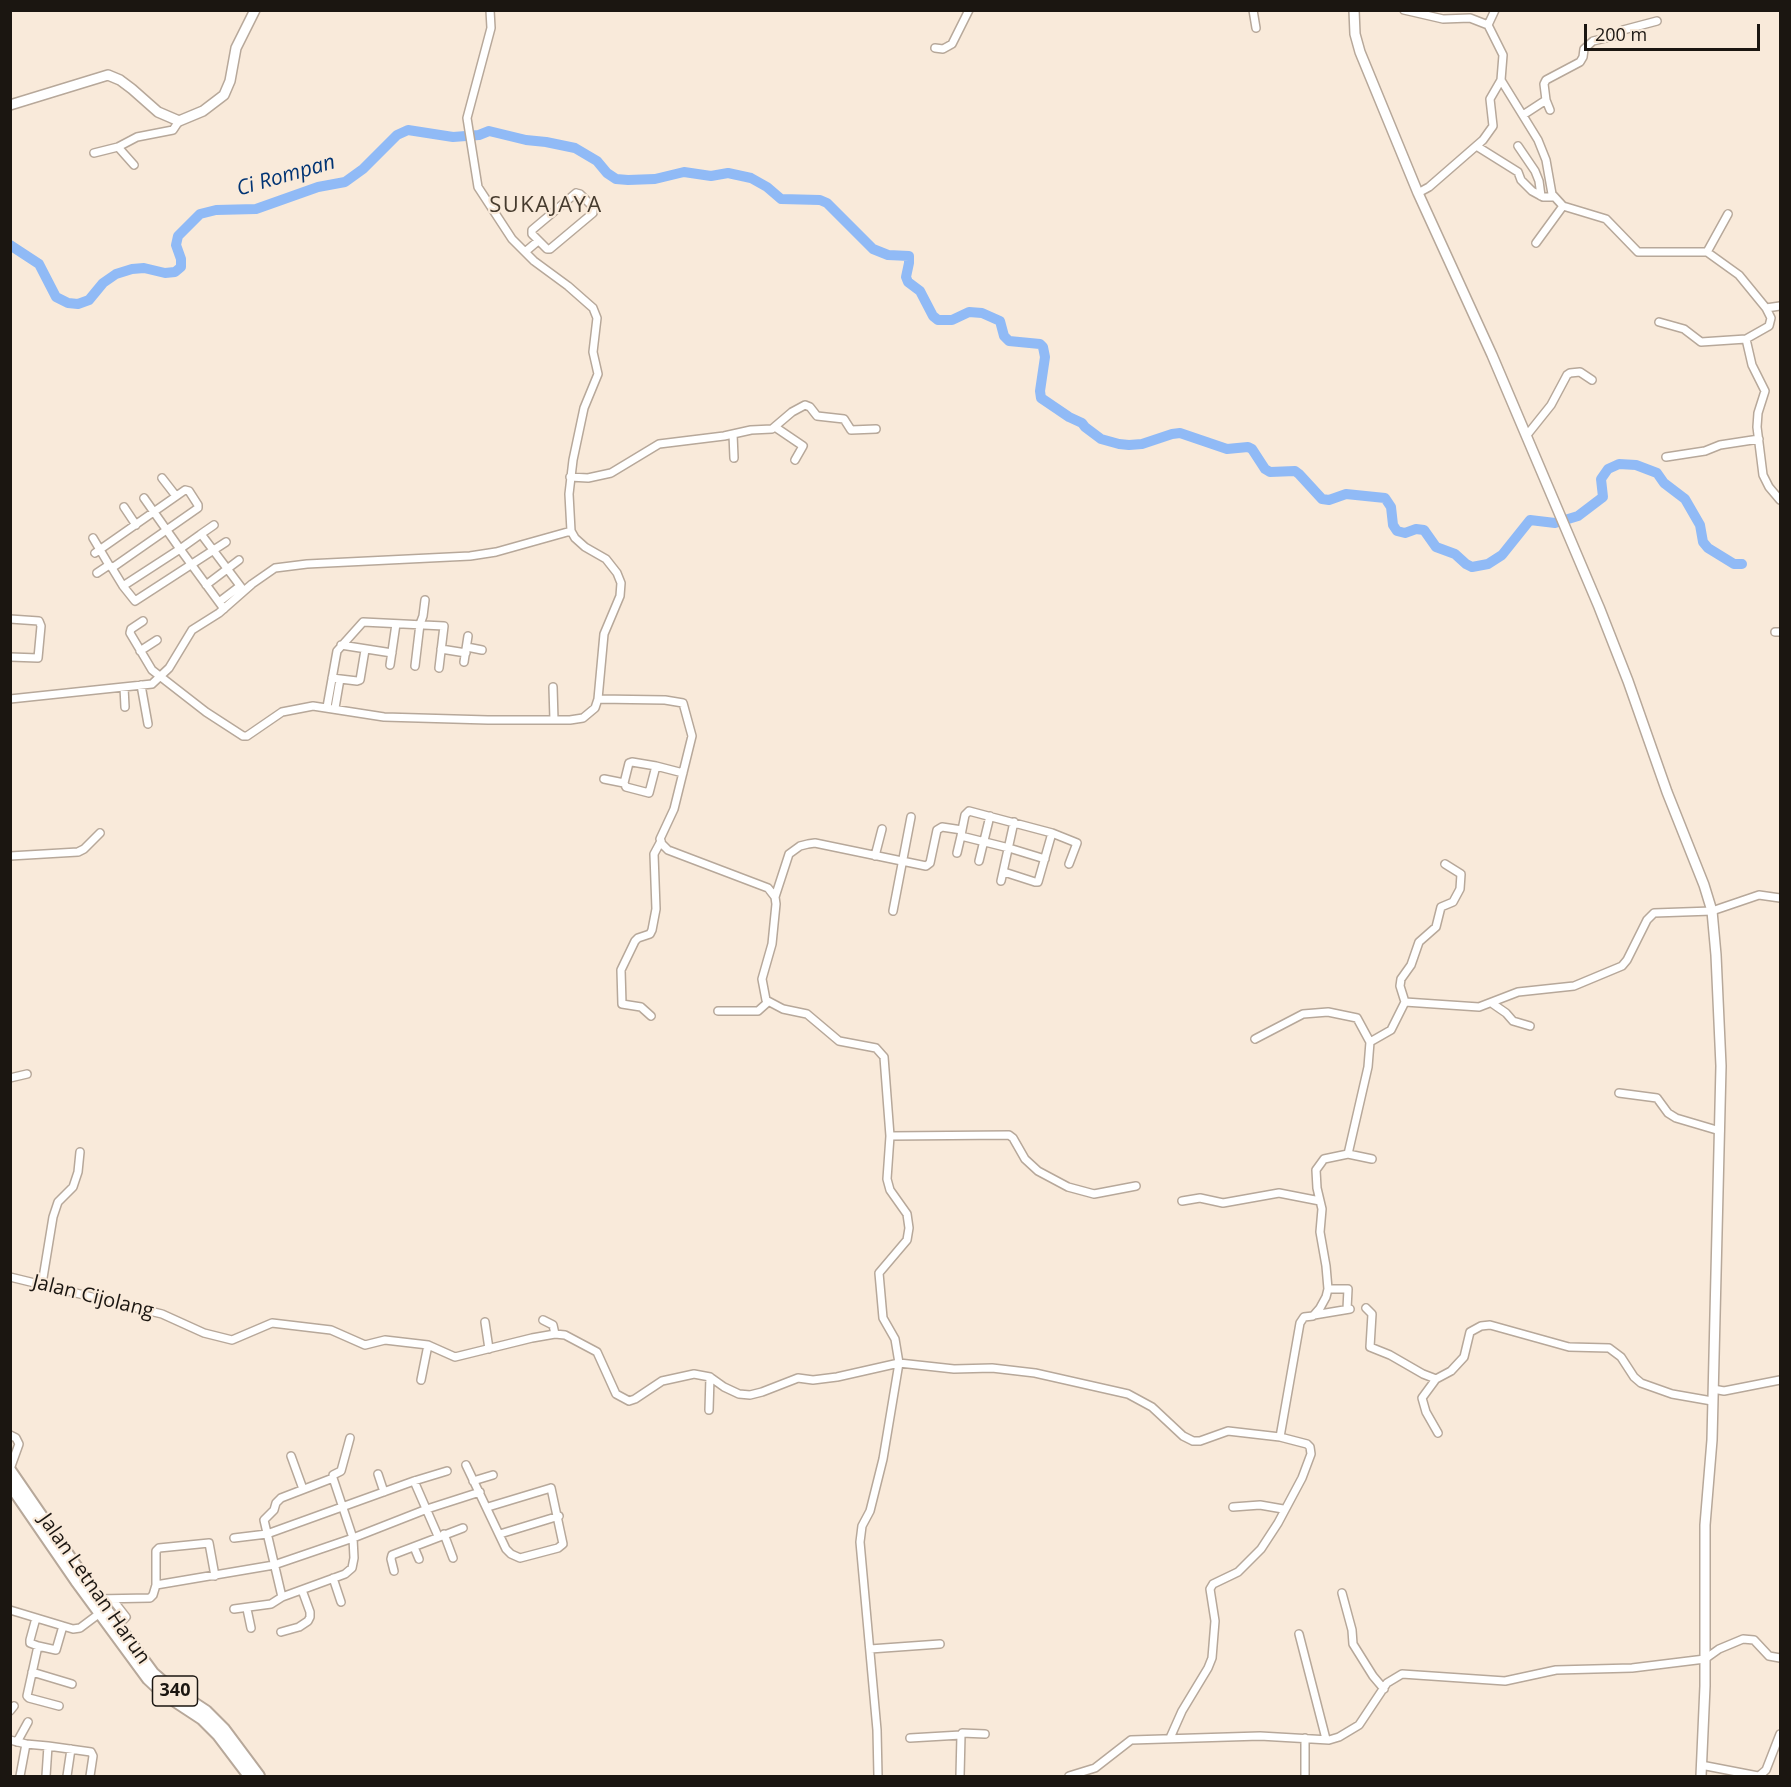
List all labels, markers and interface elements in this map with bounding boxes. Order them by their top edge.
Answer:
scale bar [1587,12,1762,50]
text: 200 m [1595,22,1647,46]
water label: Ci Rompan [234,150,338,202]
district label: SUKAJAYA [489,193,603,219]
street label: Jalan Cijolang [30,1270,156,1324]
street label: Jalan Letnan Harun [33,1509,155,1669]
road number: 340 [152,1676,198,1706]

